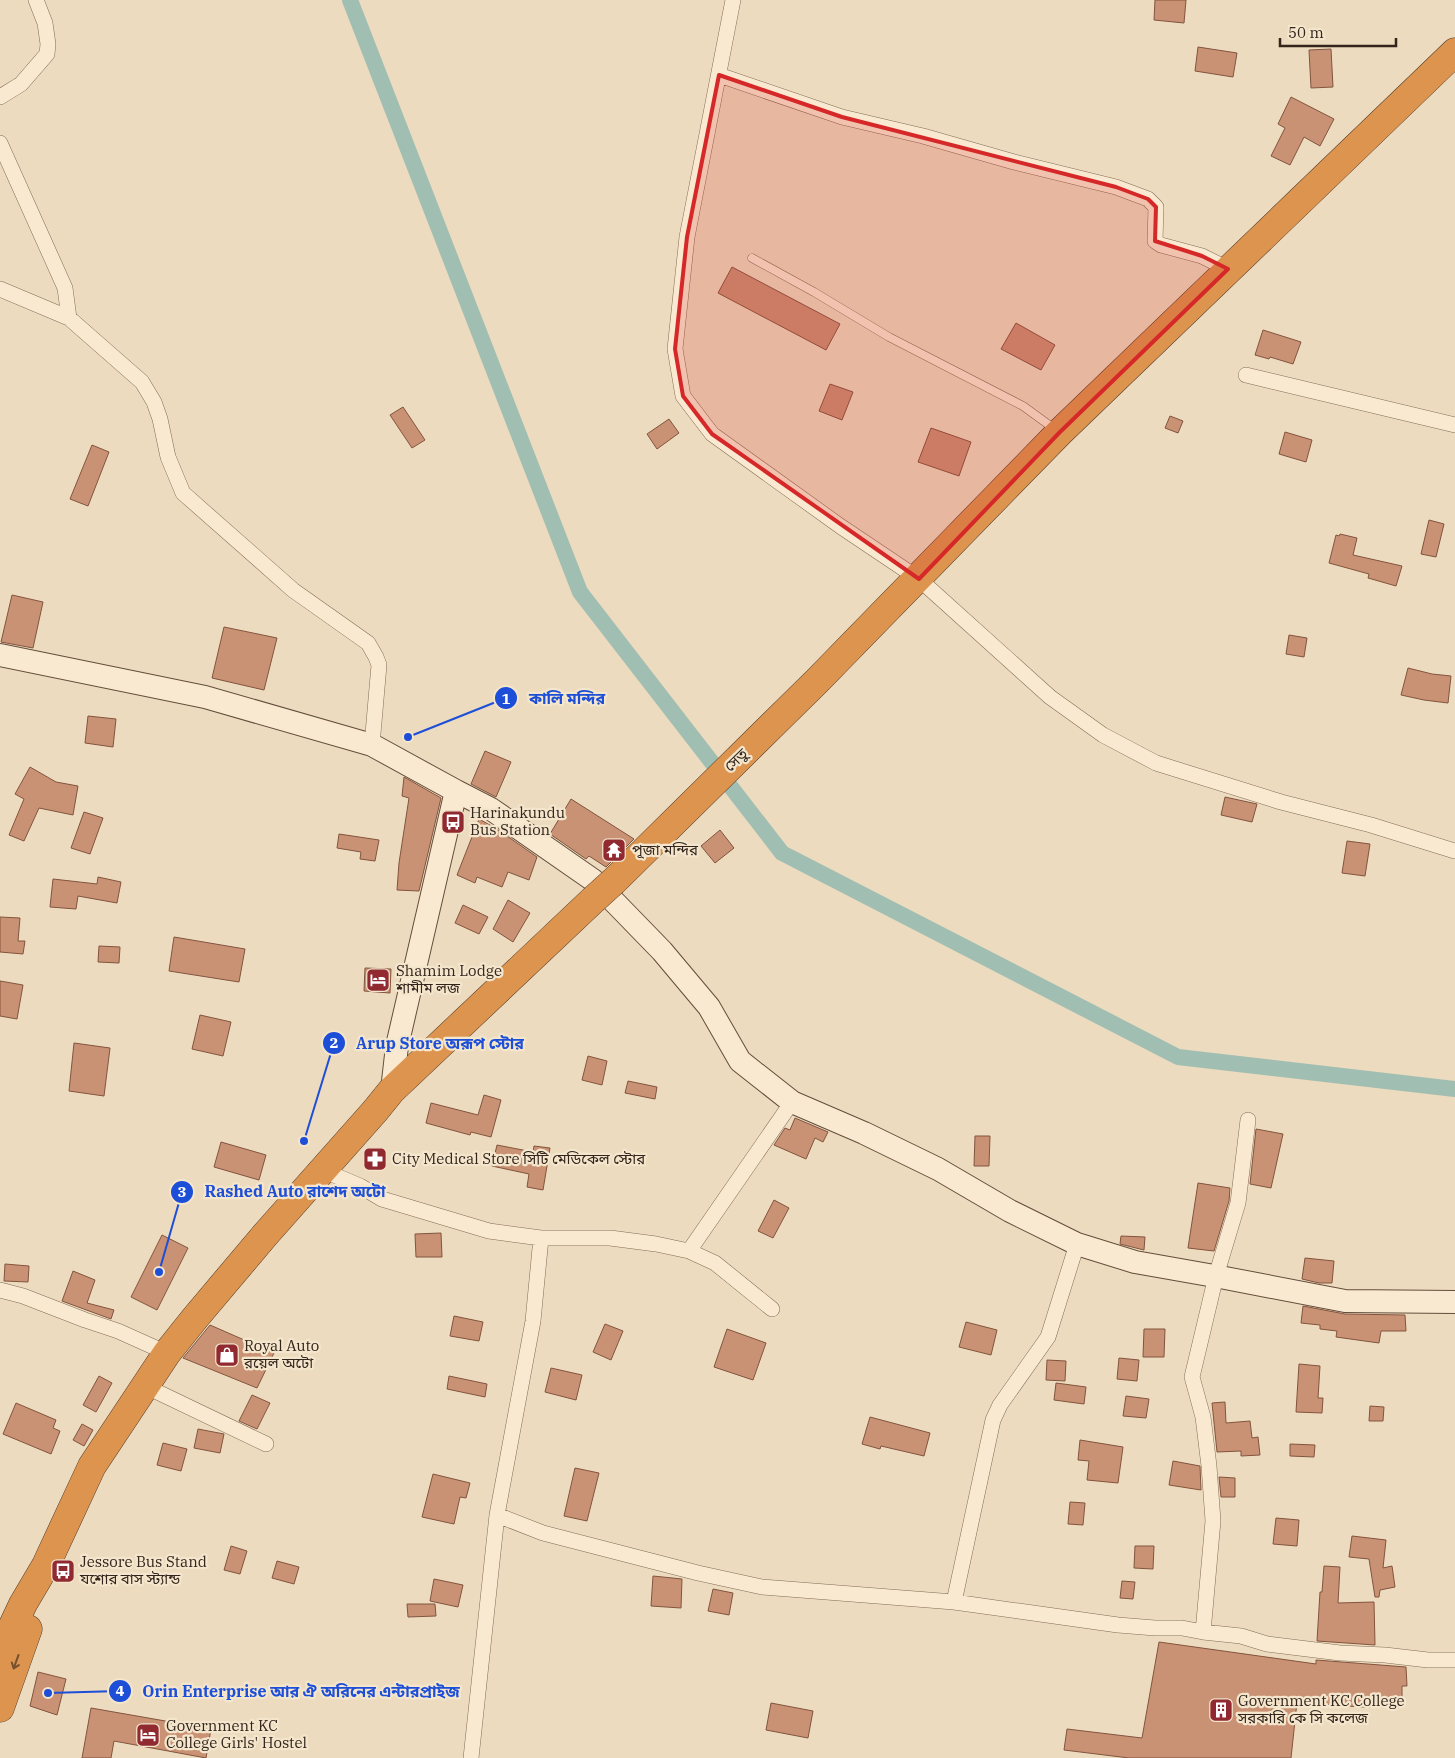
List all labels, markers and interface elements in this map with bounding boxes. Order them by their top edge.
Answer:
scale bar [1280,15,1396,47]
text: 50 m [1288,23,1324,42]
callout: কালি মন্দির [494,683,615,714]
text: কালি মন্দির [528,688,605,708]
text: 1 [501,689,511,708]
street label: সেতু [720,744,752,775]
place label: Harinakundu Bus Station [470,803,565,839]
bus stop icon: Harinakundu Bus Station [440,809,466,835]
temple icon: পূজা মন্দির [601,837,627,863]
place label: পূজা মন্দির [632,840,699,859]
place label: Shamim Lodge শামীম লজ [395,961,502,997]
hotel icon: Shamim Lodge শামীম লজ [365,967,391,993]
callout: Arup Store অরূপ স্টোর [321,1028,534,1059]
text: 2 [329,1033,339,1052]
text: Arup Store অরূপ স্টোর [356,1033,524,1053]
pharmacy icon: City Medical Store সিটি মেডিকেল স্টোর [362,1146,388,1172]
place label: City Medical Store সিটি মেডিকেল স্টোর [392,1149,646,1168]
callout: Rashed Auto রাশেদ অটো [169,1176,395,1207]
text: Rashed Auto রাশেদ অটো [204,1181,386,1201]
text: 3 [177,1182,187,1201]
place label: Royal Auto রয়েল অটো [243,1336,319,1372]
shop icon: Royal Auto রয়েল অটো [214,1342,240,1368]
place label: Jessore Bus Stand যশোর বাস স্ট্যান্ড [79,1552,207,1588]
bus stop icon: Jessore Bus Stand যশোর বাস স্ট্যান্ড [50,1558,76,1584]
one-way arrow [11,1654,20,1669]
callout: Orin Enterprise আর ঐ অরিনের এন্টারপ্রাইজ [108,1675,470,1706]
text: 4 [115,1681,125,1700]
text: Orin Enterprise আর ঐ অরিনের এন্টারপ্রাইজ [142,1681,460,1701]
place label: Government KC College সরকারি কে সি কলেজ [1237,1691,1405,1727]
building icon: Government KC College সরকারি কে সি কলেজ [1208,1697,1234,1723]
place label: Government KC College Girls' Hostel [166,1716,307,1752]
hotel icon: Government KC College Girls' Hostel [135,1722,161,1748]

